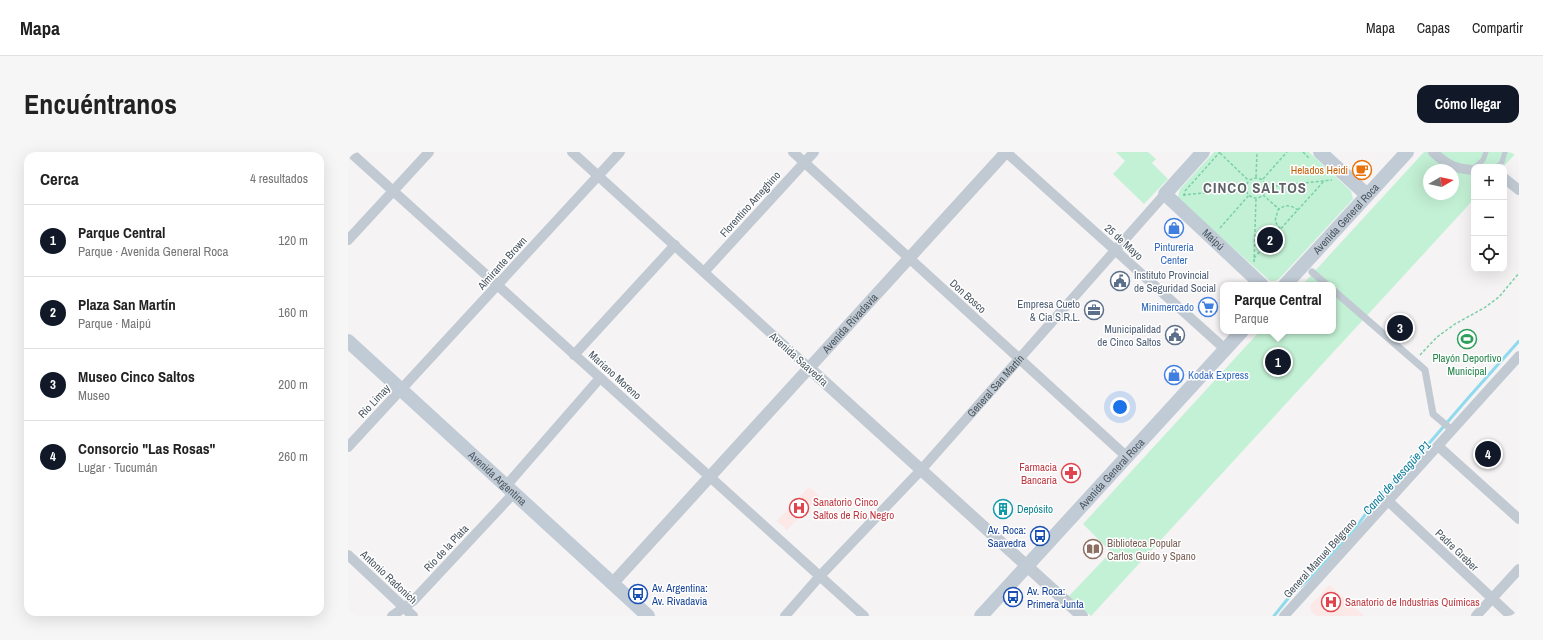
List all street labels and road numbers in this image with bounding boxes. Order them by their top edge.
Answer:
street label: Florentino Ameghino [717,168,783,240]
street label: Avenida General Roca [1309,180,1382,258]
street label: 25 de Mayo [1102,221,1146,263]
street label: Maipú [1199,226,1227,253]
street label: Almirante Brown [474,234,530,293]
street label: Don Bosco [947,276,989,316]
street label: Avenida Rivadavia [818,290,881,357]
street label: Avenida Saavedra [766,328,831,389]
street label: Mariano Moreno [586,348,644,402]
street label: General San Martín [964,352,1027,420]
street label: Río Limay [355,381,393,421]
street label: Avenida General Roca [1075,435,1147,513]
street label: Avenida Argentina [465,447,530,508]
street label: General Manuel Belgrano [1280,515,1360,601]
street label: Río de la Plata [421,522,471,574]
street label: Padre Greber [1432,526,1482,574]
street label: Antonio Radonich [357,547,420,607]

